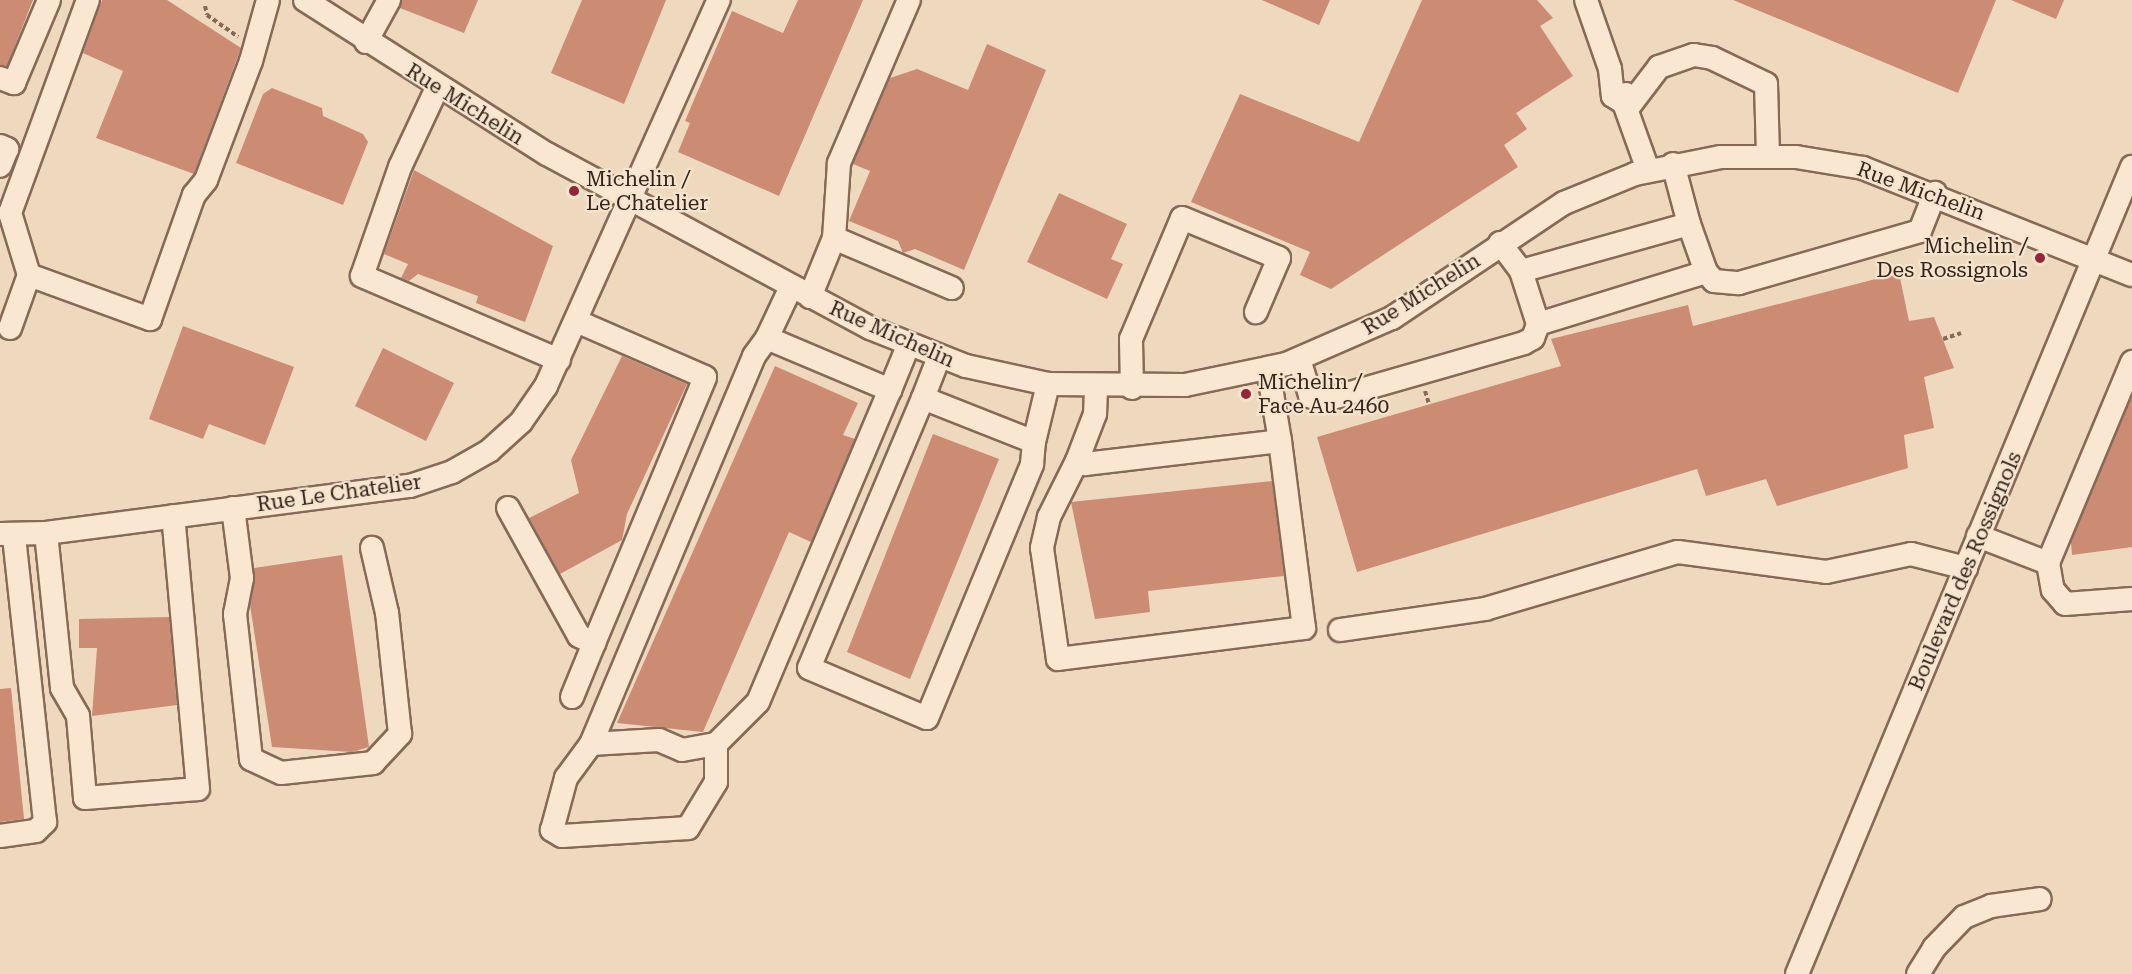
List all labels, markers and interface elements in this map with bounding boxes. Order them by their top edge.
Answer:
street label: Rue Michelin [401,58,529,150]
street label: Rue Michelin [1854,156,1988,226]
place label: Michelin / Le Chatelier [586,166,708,216]
marker: Michelin / Le Chatelier [567,184,581,198]
place label: Michelin / Des Rossignols [1876,233,2028,283]
street label: Rue Michelin [1357,248,1485,340]
marker: Michelin / Des Rossignols [2033,251,2047,265]
street label: Rue Michelin [826,295,958,373]
place label: Michelin / Face Au 2460 [1258,369,1389,419]
marker: Michelin / Face Au 2460 [1239,387,1253,401]
street label: Boulevard des Rossignols [1903,448,2027,694]
street label: Rue Le Chatelier [255,469,423,517]

